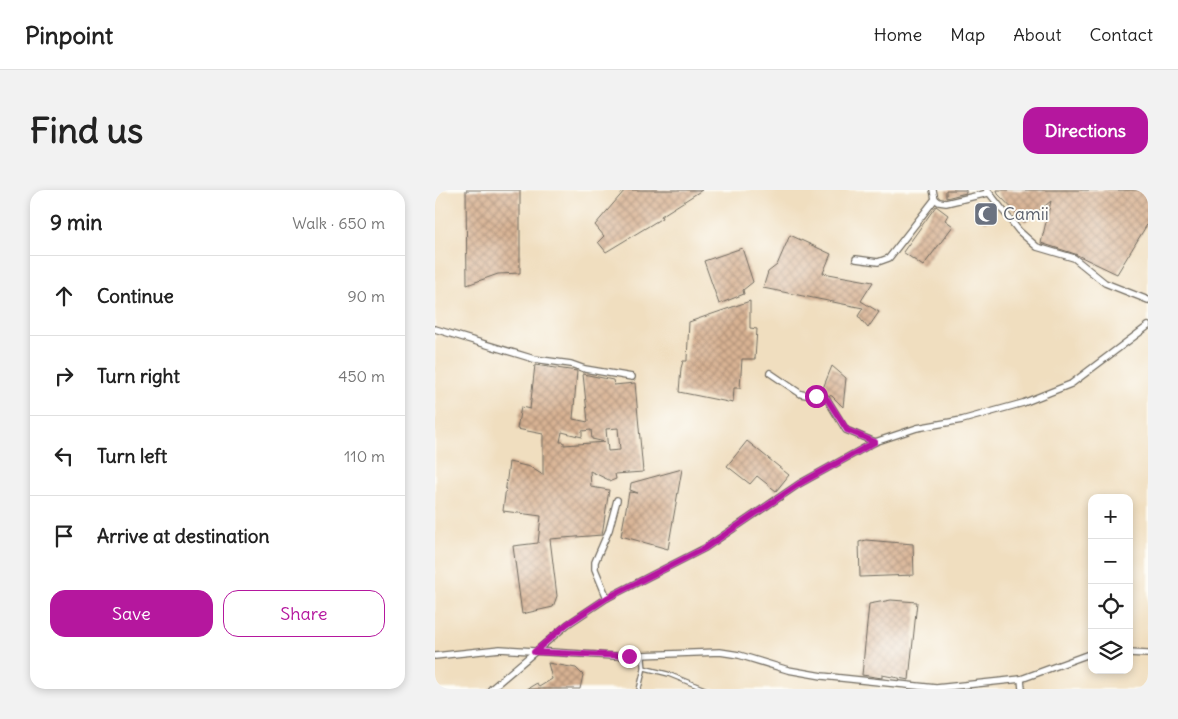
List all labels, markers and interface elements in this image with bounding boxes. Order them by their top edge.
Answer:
text: Pinpoint [25,20,113,50]
text: Home [874,23,922,46]
text: Map [950,23,985,46]
text: About [1013,23,1061,46]
text: Contact [1089,23,1153,46]
button: Directions [1023,107,1148,154]
text: Find us [30,108,143,152]
mosque icon: Camii [973,201,999,227]
place label: Camii [1003,202,1049,225]
text: 9 min [50,209,102,236]
text: Walk · 650 m [292,213,385,233]
icon: ahead [50,282,78,310]
text: Continue [97,284,174,308]
text: 90 m [347,286,385,306]
icon: right [50,362,78,390]
text: Turn right [97,364,180,388]
text: 450 m [338,366,385,386]
route start [805,385,828,408]
icon: left [50,442,78,470]
text: Turn left [97,444,167,468]
text: 110 m [344,446,385,466]
map controls [1088,494,1133,674]
button: + [1088,494,1133,539]
icon: arrive [50,522,78,550]
text: Arrive at destination [97,524,270,548]
button: − [1088,539,1133,584]
button: locate [1088,584,1133,629]
button: Save [50,590,213,637]
button: Share [223,590,385,637]
button: layers [1088,629,1133,674]
route end [618,645,641,668]

